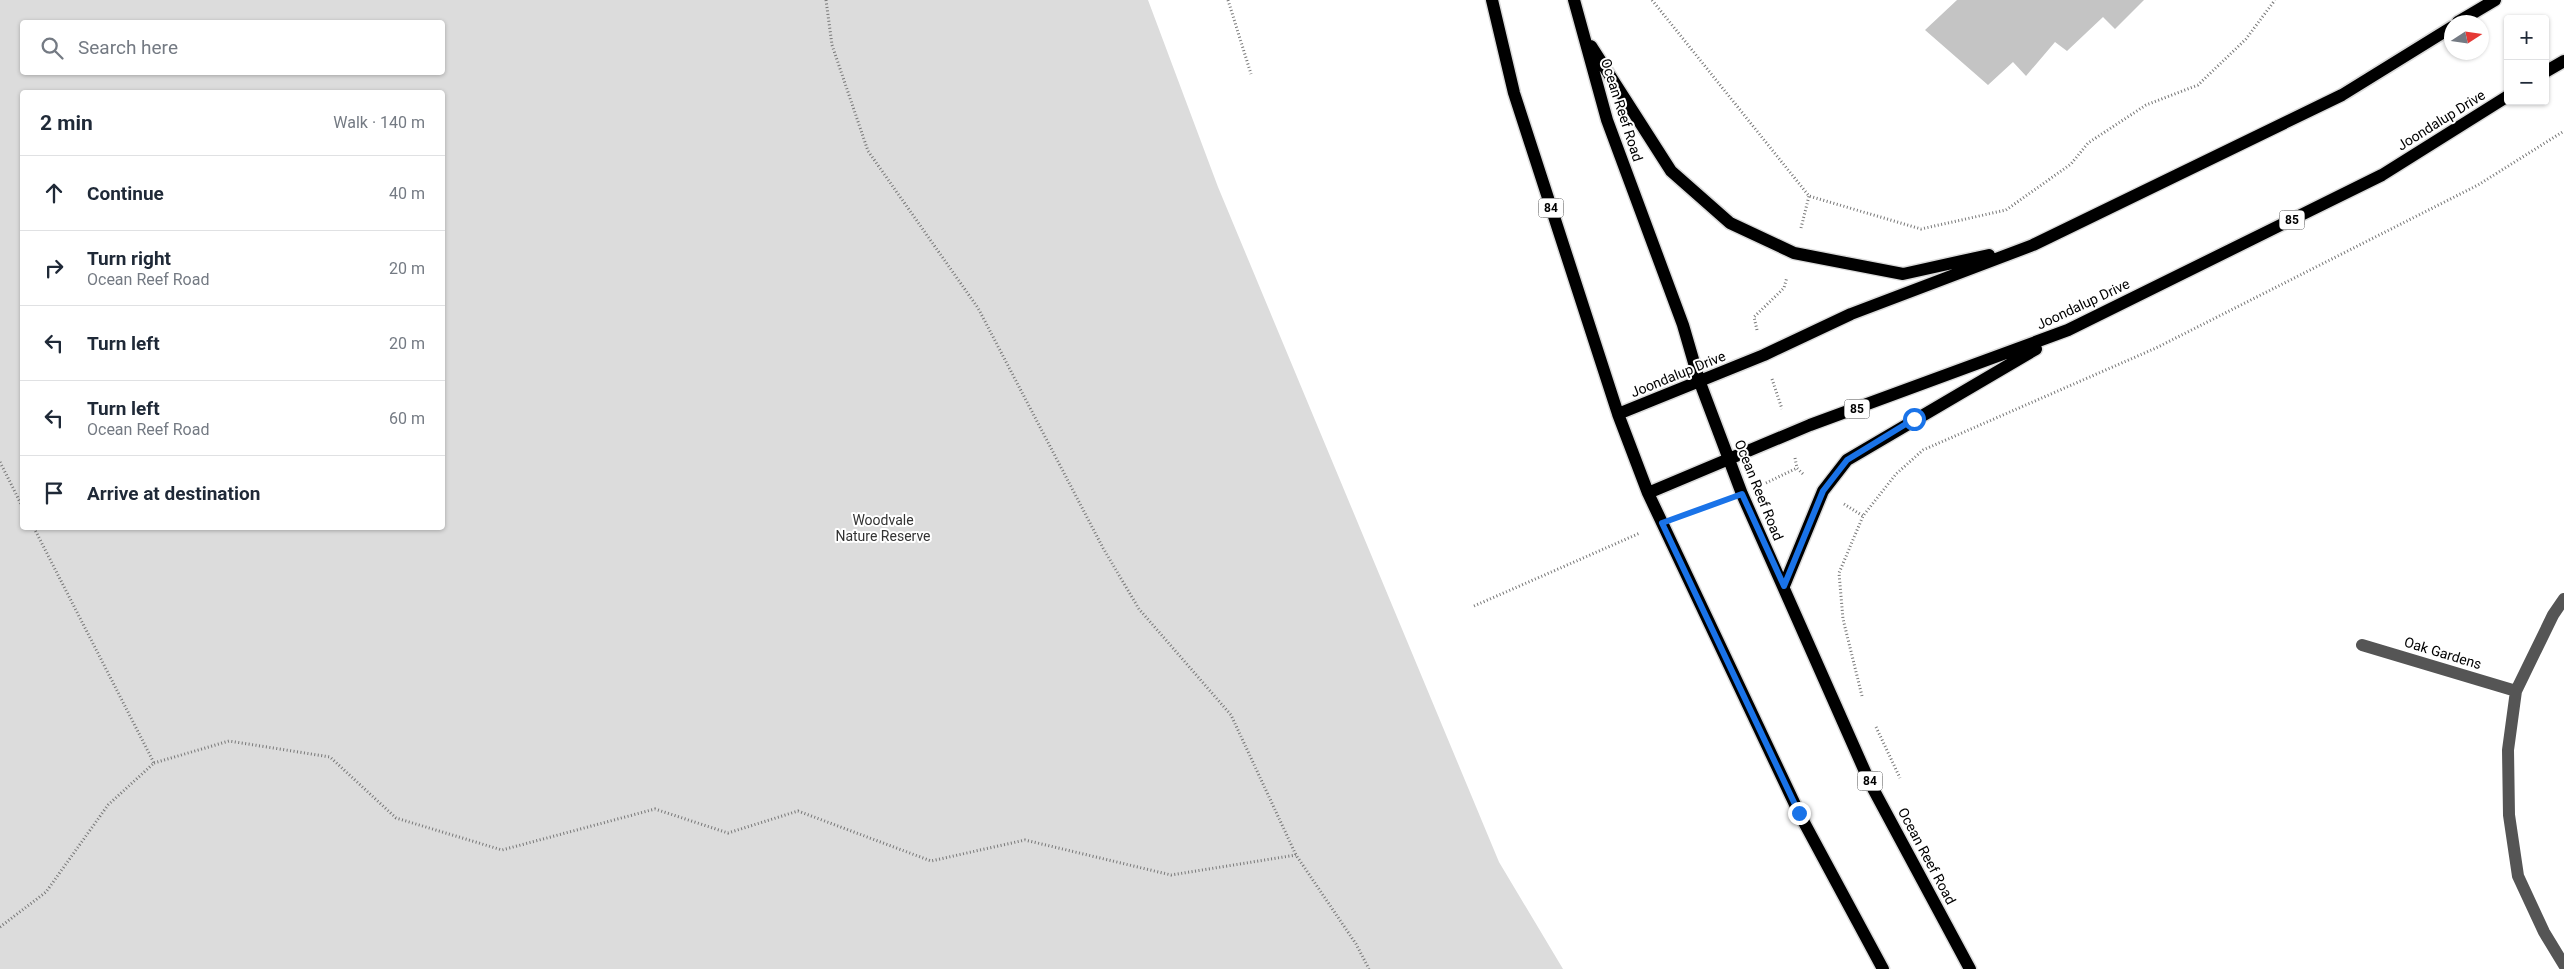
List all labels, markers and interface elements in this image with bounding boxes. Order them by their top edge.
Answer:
north arrow [2444,15,2489,60]
map controls [2504,15,2549,105]
button: + [2504,15,2549,60]
search box [20,20,445,75]
icon: search [38,34,66,62]
text: Search here [78,36,178,59]
street label: Ocean Reef Road [1598,57,1646,163]
button: − [2504,60,2549,105]
street label: Joondalup Drive [2394,86,2488,154]
text: 2 min [40,111,93,135]
text: Walk · 140 m [333,113,425,132]
icon: ahead [40,179,68,207]
text: Continue [87,182,164,205]
text: 40 m [389,184,425,203]
road number: 84 [1538,198,1564,218]
road number: 85 [2280,210,2304,230]
text: Turn right [87,247,171,270]
icon: right [40,254,68,282]
text: 20 m [389,259,425,278]
text: Ocean Reef Road [87,270,209,289]
street label: Joondalup Drive [2034,275,2132,333]
icon: left [40,329,68,357]
text: Turn left [87,332,160,355]
text: 20 m [389,334,425,353]
street label: Joondalup Drive [1628,348,1728,400]
text: Turn left [87,397,160,420]
road number: 85 [1844,399,1870,418]
icon: left [40,404,68,432]
route start [1903,408,1926,431]
text: 60 m [389,409,425,428]
text: Ocean Reef Road [87,420,209,439]
street label: Ocean Reef Road [1732,437,1786,543]
icon: arrive [40,479,68,507]
text: Arrive at destination [87,482,260,505]
park label: Woodvale Nature Reserve [835,512,931,544]
street label: Oak Gardens [2402,634,2484,672]
road number: 84 [1858,771,1882,790]
route end [1788,802,1811,825]
street label: Ocean Reef Road [1895,805,1959,907]

